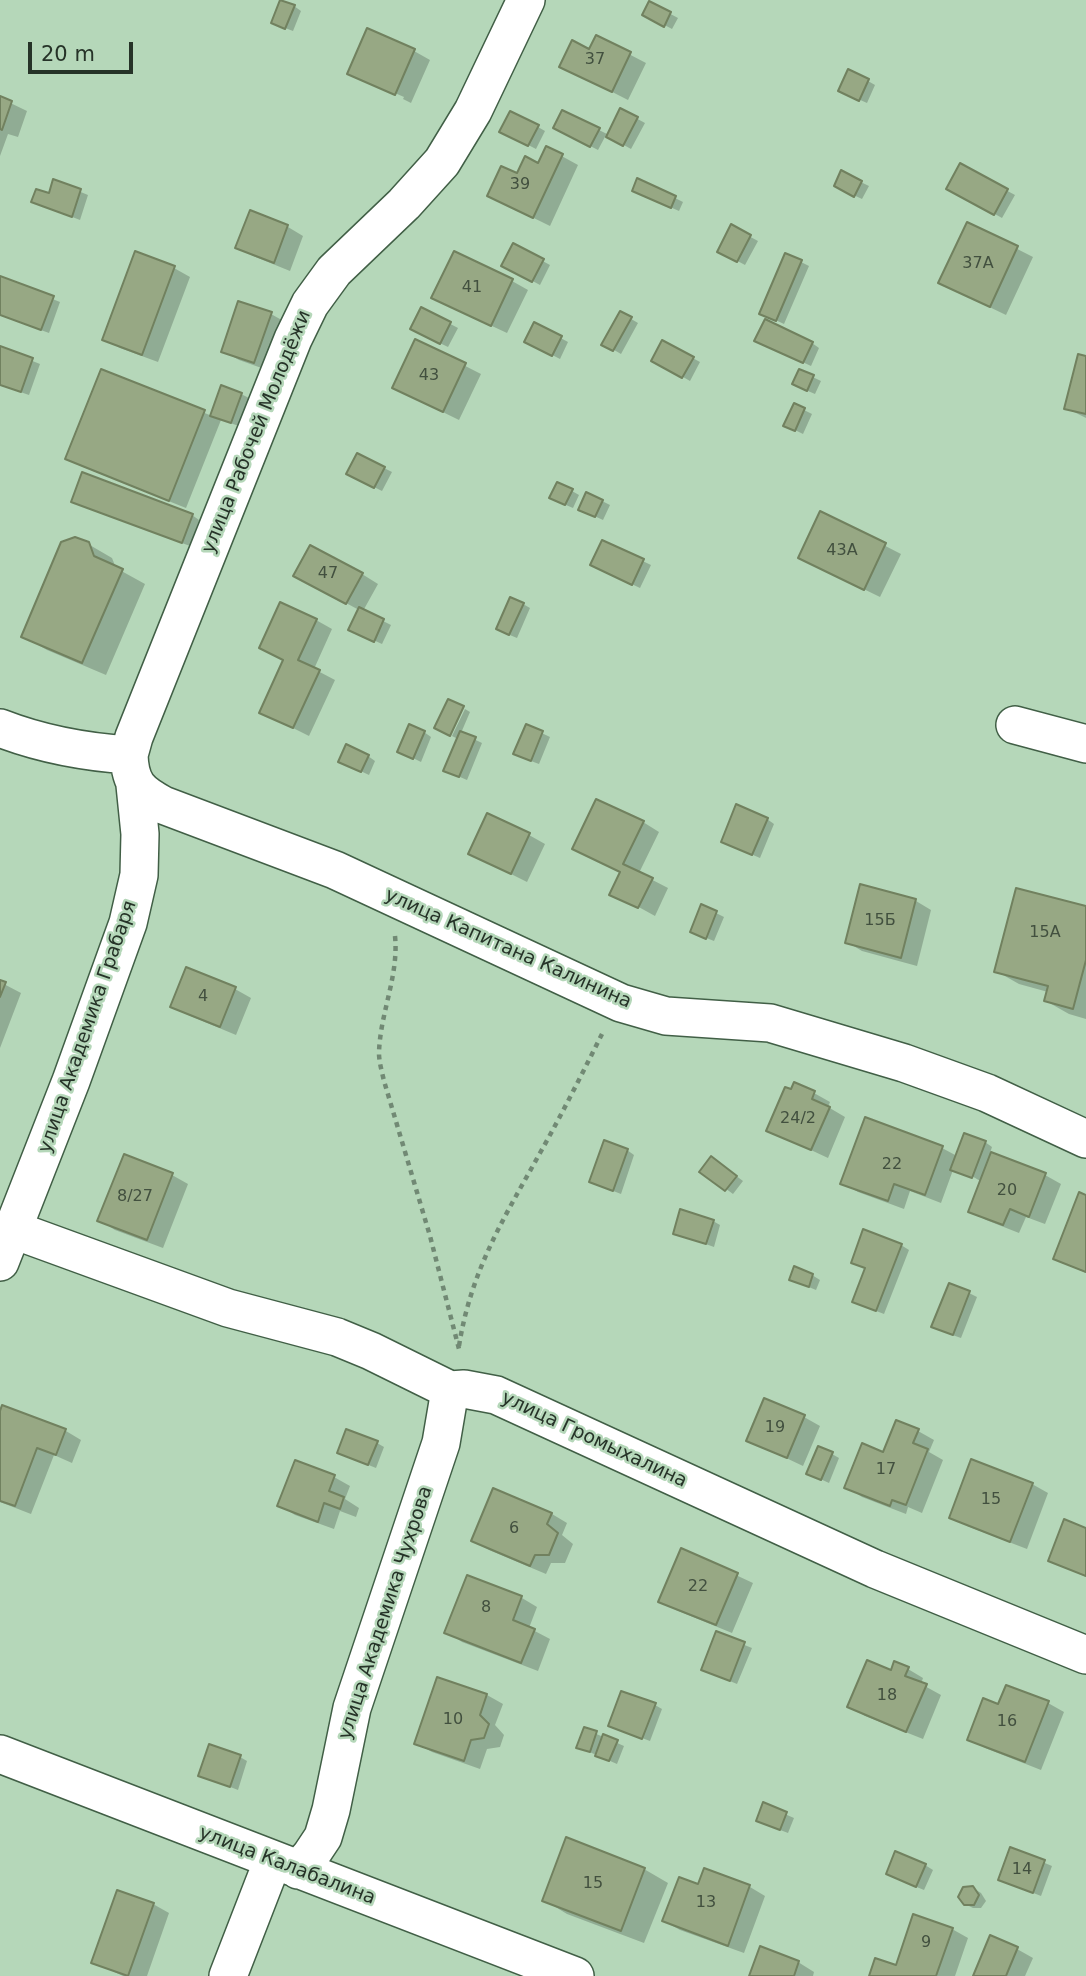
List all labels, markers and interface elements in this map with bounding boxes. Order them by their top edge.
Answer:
scale bar [32,28,136,72]
text: 20 m [41,42,95,66]
house number: 37 [585,50,605,70]
house number: 39 [510,175,530,195]
house number: 37А [962,254,994,274]
house number: 41 [462,278,482,298]
street label: улица Рабочей Молодёжи [198,307,316,557]
house number: 43 [419,366,439,386]
house number: 43А [826,541,858,561]
house number: 47 [318,564,338,584]
street label: улица Капитана Калинина [381,884,635,1014]
street label: улица Академика Грабаря [34,898,142,1156]
house number: 15Б [864,911,896,931]
house number: 15А [1029,923,1061,943]
house number: 4 [198,987,208,1007]
house number: 24/2 [780,1109,816,1129]
house number: 22 [882,1155,902,1175]
house number: 20 [997,1181,1017,1201]
house number: 8/27 [117,1187,153,1207]
street label: улица Громыхалина [497,1387,691,1493]
house number: 19 [765,1418,785,1438]
house number: 17 [876,1460,896,1480]
street label: улица Академика Чухрова [334,1483,438,1743]
house number: 15 [981,1490,1001,1510]
house number: 6 [509,1519,519,1539]
house number: 22 [688,1577,708,1597]
house number: 8 [481,1598,491,1618]
house number: 18 [877,1686,897,1706]
house number: 10 [443,1710,463,1730]
house number: 16 [997,1712,1017,1732]
street label: улица Калабалина [196,1822,378,1910]
house number: 14 [1012,1860,1032,1880]
house number: 15 [583,1874,603,1894]
house number: 13 [696,1893,716,1913]
house number: 9 [921,1933,931,1953]

